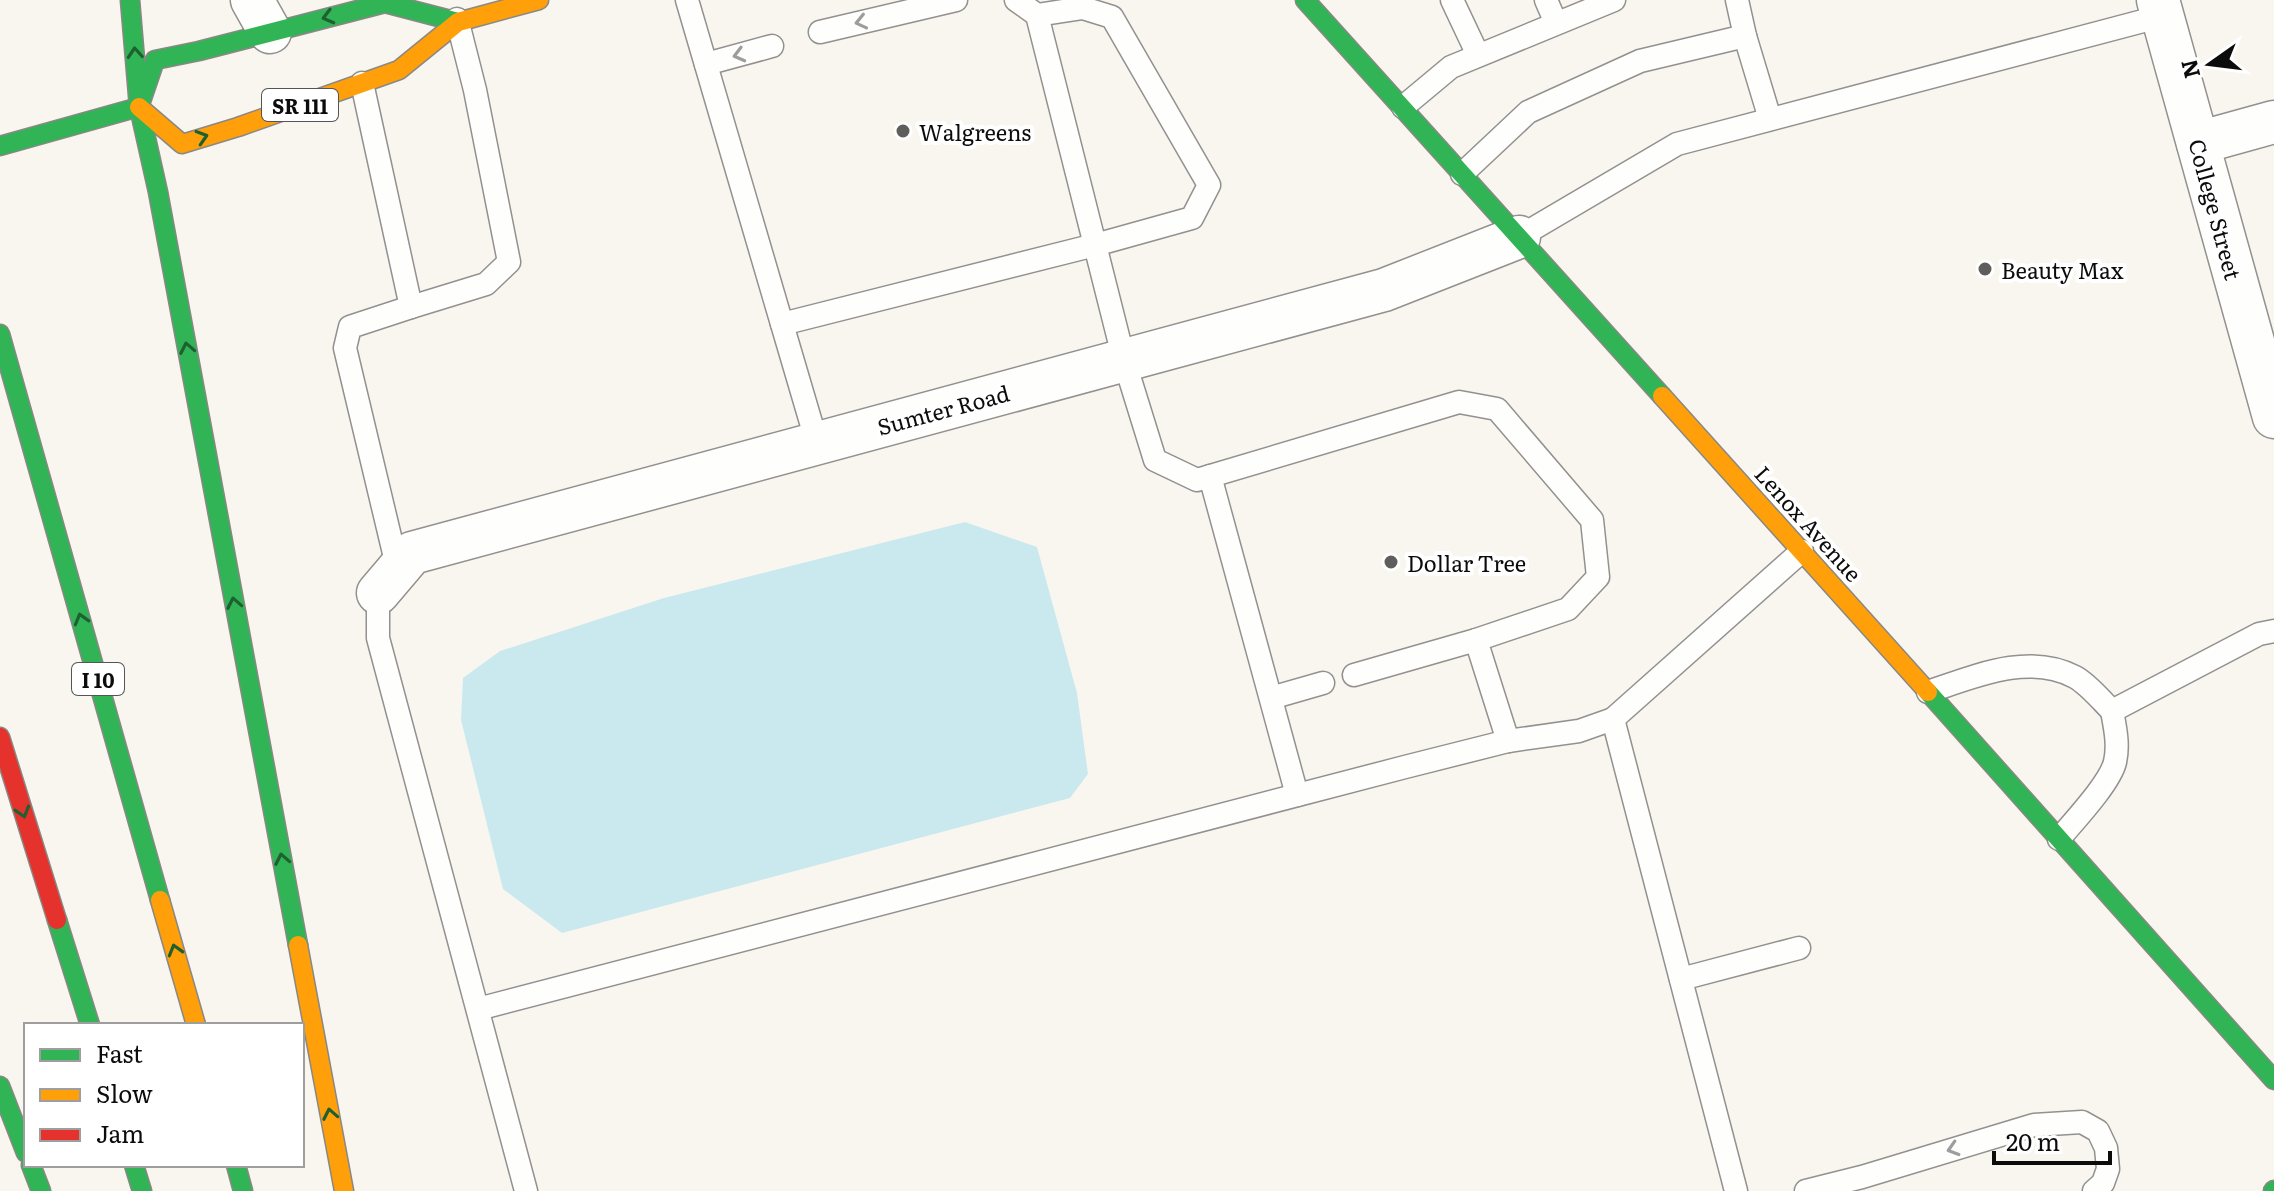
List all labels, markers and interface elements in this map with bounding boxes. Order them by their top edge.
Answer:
one-way arrow [322,8,336,25]
one-way arrow [854,13,868,30]
north arrow [2170,24,2250,104]
one-way arrow [733,45,747,62]
one-way arrow [127,46,144,59]
text: N [2171,56,2207,82]
road number: SR 111 [262,89,338,121]
place label: Walgreens [919,115,1031,148]
marker: Walgreens [894,122,912,140]
one-way arrow [195,130,209,146]
street label: College Street [2181,135,2251,283]
place label: Beauty Max [2001,253,2124,286]
marker: Beauty Max [1976,260,1994,278]
one-way arrow [179,341,196,354]
street label: Sumter Road [873,375,1013,443]
street label: Lenox Avenue [1748,458,1870,588]
place label: Dollar Tree [1407,546,1526,579]
marker: Dollar Tree [1382,553,1400,571]
one-way arrow [227,596,244,610]
one-way arrow [74,613,90,626]
road number: I 10 [72,663,124,695]
one-way arrow [14,804,30,818]
one-way arrow [275,852,292,866]
one-way arrow [167,943,184,957]
legend [24,1023,304,1167]
text: Fast [96,1035,143,1070]
text: Slow [96,1075,153,1110]
one-way arrow [323,1108,340,1121]
text: Jam [96,1115,144,1150]
scale bar [1994,1115,2110,1165]
text: 20 m [2006,1123,2060,1158]
one-way arrow [1947,1140,1960,1156]

